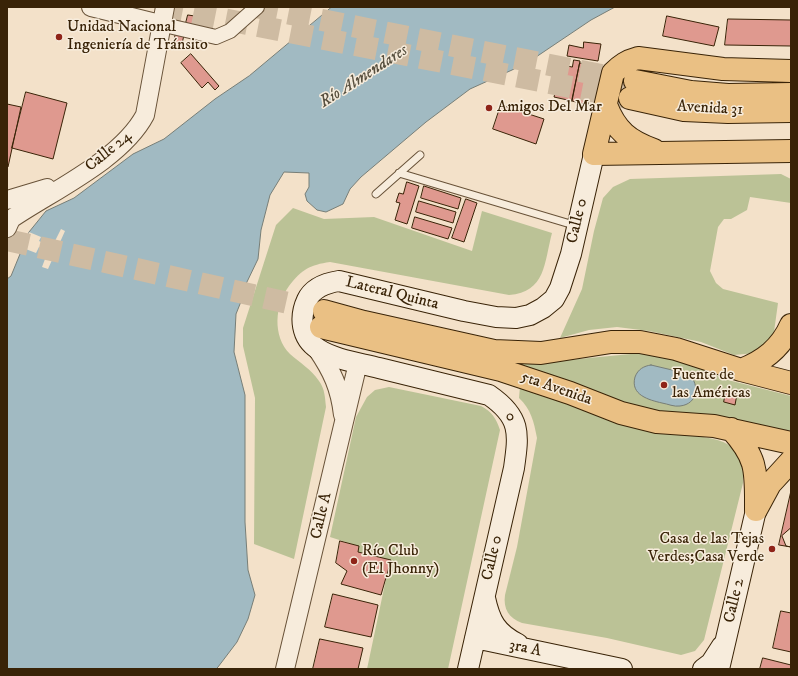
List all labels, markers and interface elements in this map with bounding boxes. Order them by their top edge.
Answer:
place label: Unidad Nacional Ingeniería de Tránsito [67,18,208,56]
marker: Unidad Nacional Ingeniería de Tránsito [54,32,64,42]
water label: Río Almendares [316,41,412,113]
place label: Amigos Del Mar [497,98,602,118]
street label: Avenida 31 [677,98,743,120]
marker: Amigos Del Mar [484,103,494,113]
street label: Calle 24 [82,128,136,176]
street label: Calle 0 [564,197,592,245]
street label: Lateral Quinta [344,273,440,315]
place label: Fuente de las Américas [672,366,750,404]
street label: 5ta Avenida [518,368,594,410]
marker: Fuente de las Américas [659,380,669,390]
street label: 0 [499,409,521,425]
street label: Calle A [307,491,337,541]
place label: Casa de las Tejas Verdes;Casa Verde [648,530,764,568]
street label: Calle 0 [479,534,507,582]
place label: Río Club (El Jhonny) [362,542,439,580]
marker: Casa de las Tejas Verdes;Casa Verde [767,544,777,554]
marker: Río Club (El Jhonny) [349,556,359,566]
street label: Calle 2 [721,577,749,625]
street label: 3ra A [507,636,543,662]

